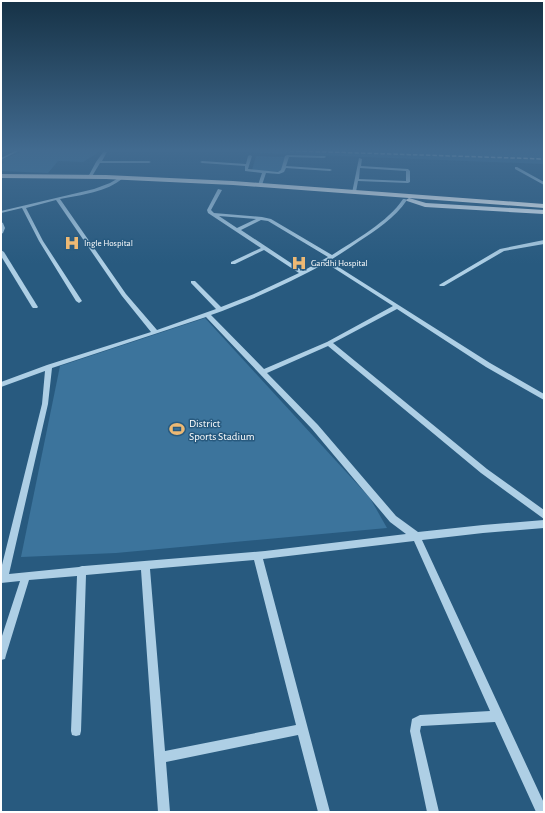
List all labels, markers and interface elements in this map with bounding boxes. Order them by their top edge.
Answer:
hospital icon: Ingle Hospital [63,234,81,252]
place label: Ingle Hospital [84,239,133,248]
hospital icon: Gandhi Hospital [290,254,308,272]
place label: Gandhi Hospital [311,259,368,268]
place label: District Sports Stadium [189,418,255,442]
sports icon: District Sports Stadium [168,420,186,438]

